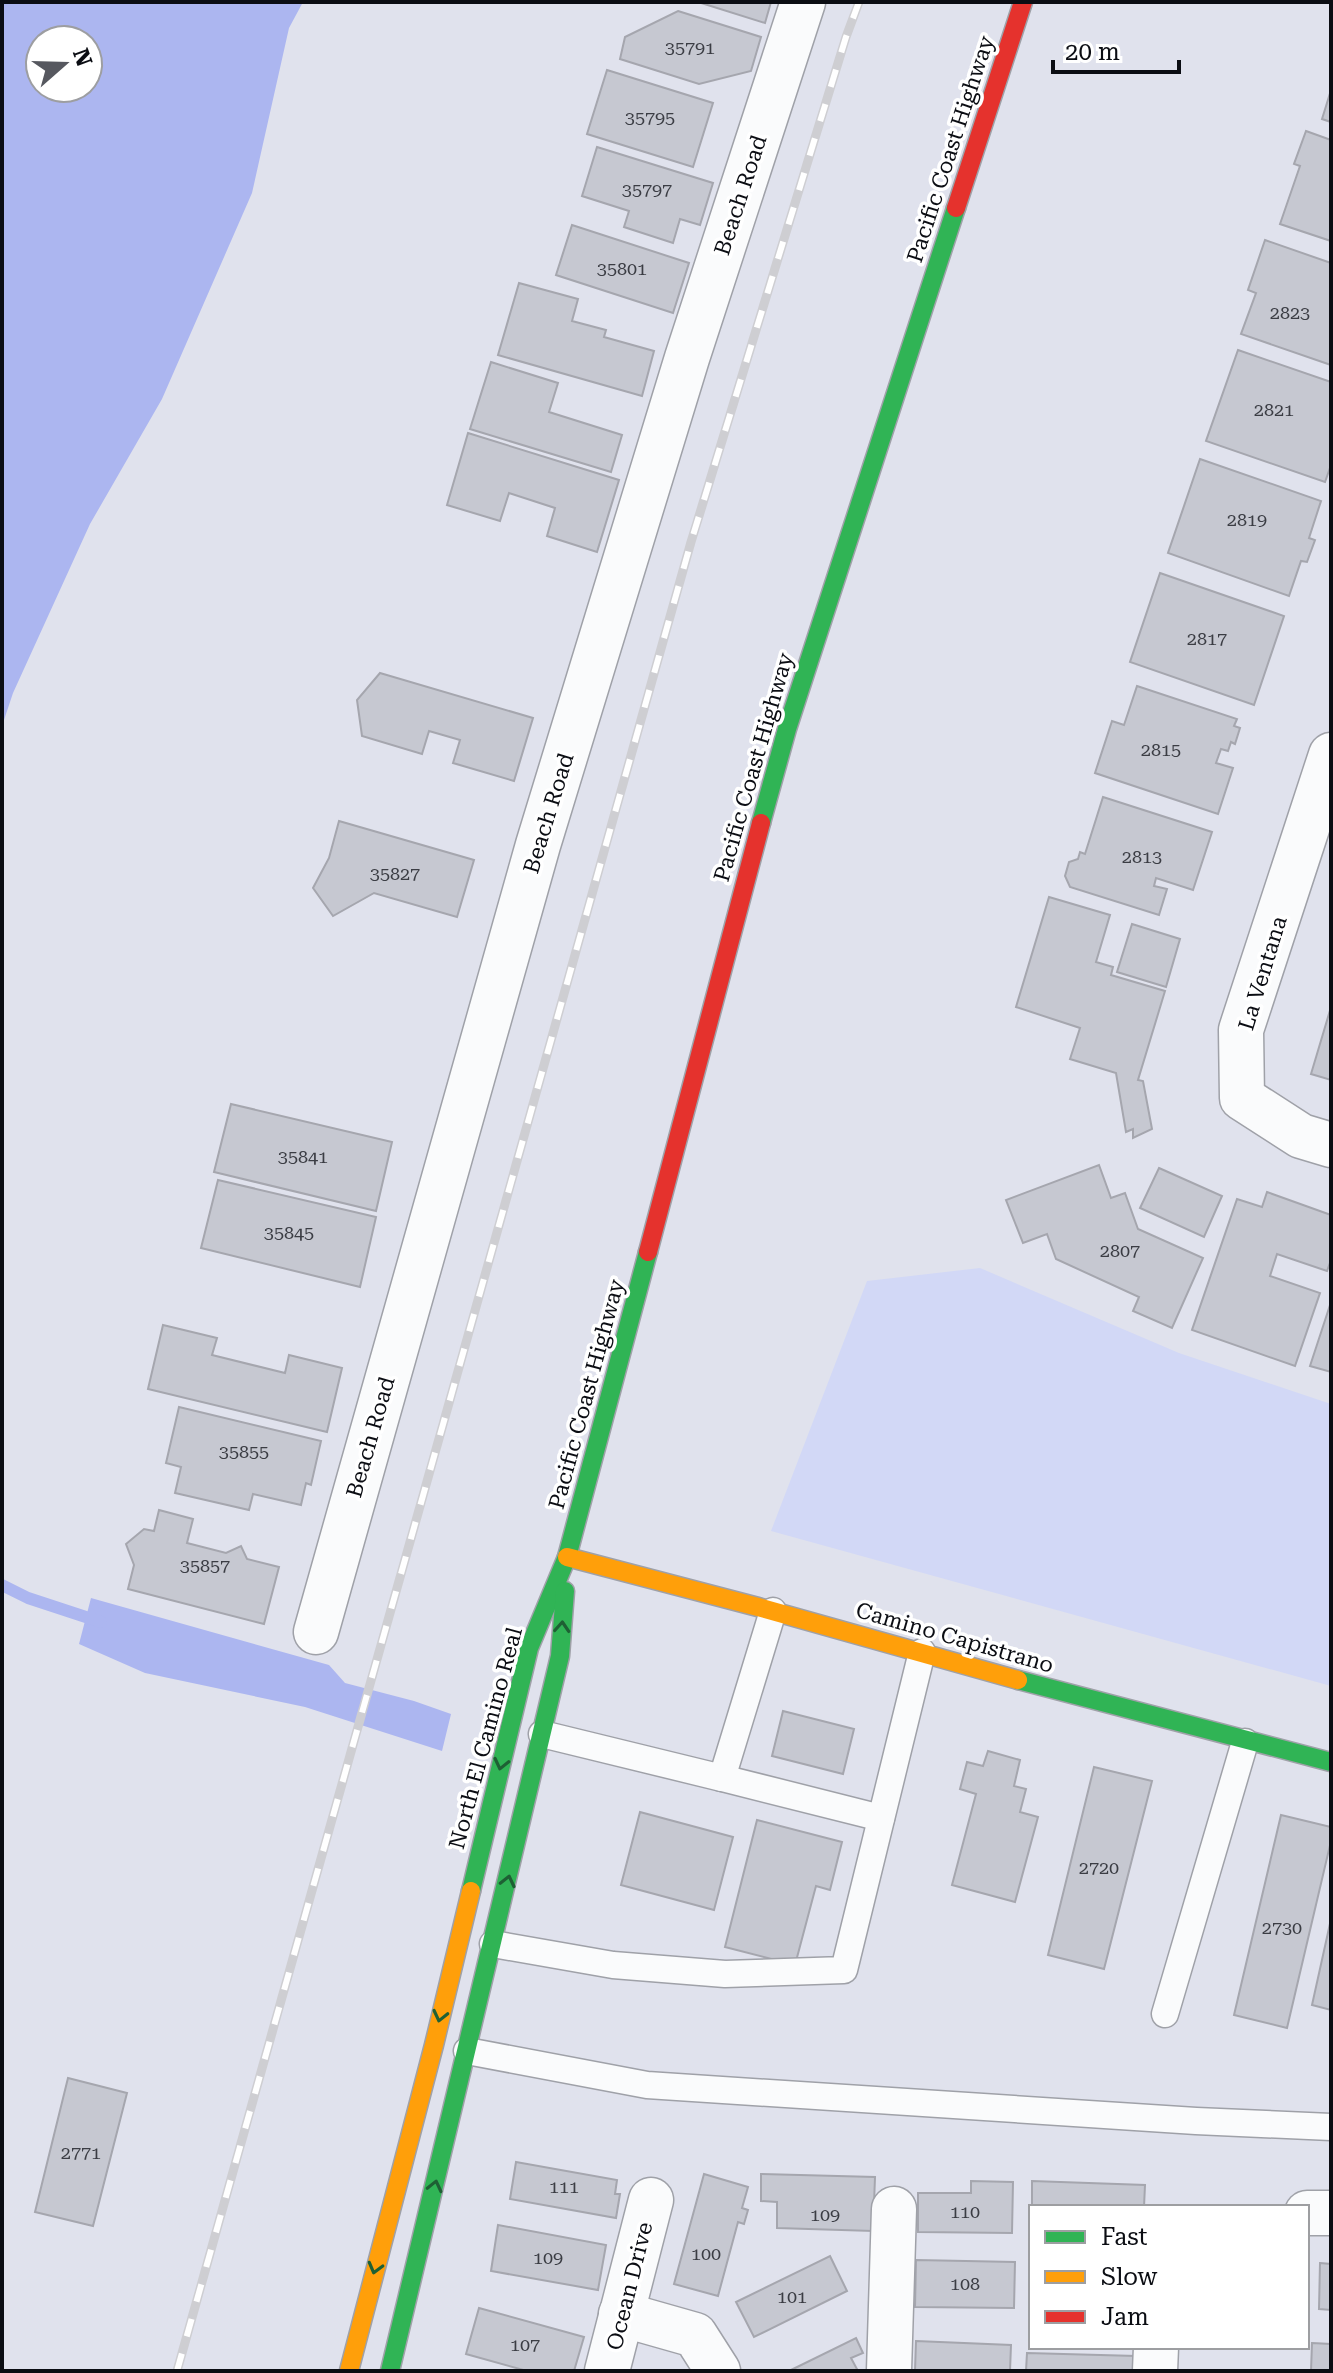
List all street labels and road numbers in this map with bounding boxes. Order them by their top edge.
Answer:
street label: Pacific Coast Highway [902,33,999,266]
street label: Beach Road [709,132,772,258]
street label: Pacific Coast Highway [709,650,798,884]
street label: Beach Road [518,750,579,876]
street label: La Ventana [1233,913,1292,1033]
street label: Pacific Coast Highway [544,1277,629,1512]
street label: Beach Road [341,1374,400,1500]
street label: Camino Capistrano [853,1597,1057,1678]
street label: North El Camino Real [444,1624,527,1852]
street label: Ocean Drive [602,2220,657,2353]

